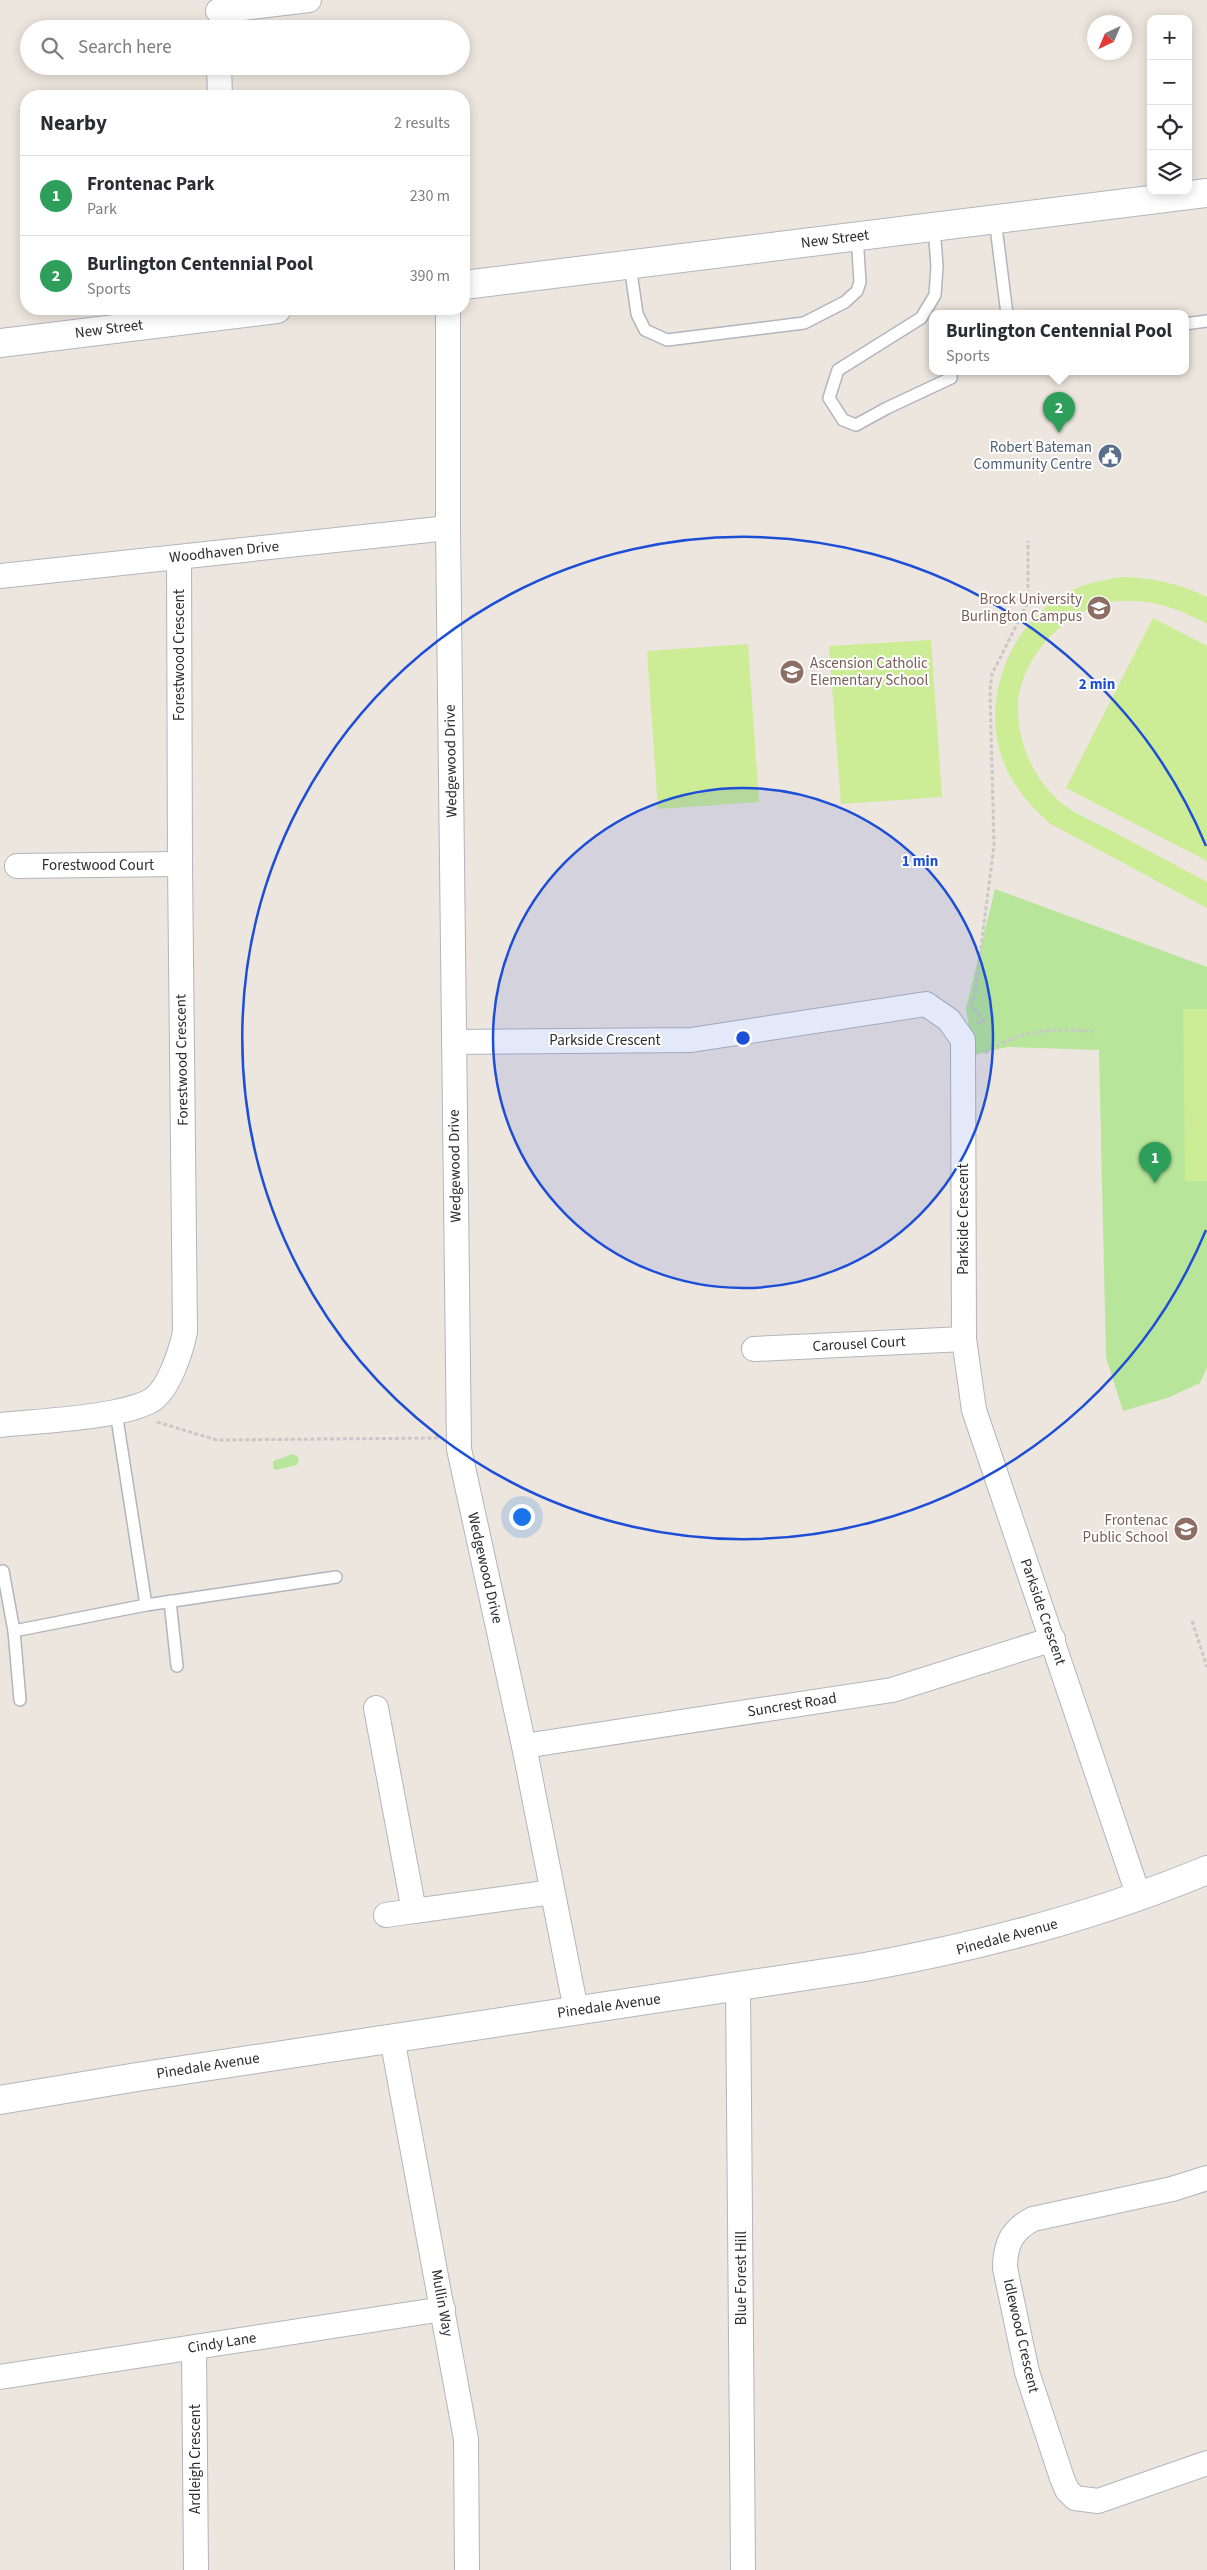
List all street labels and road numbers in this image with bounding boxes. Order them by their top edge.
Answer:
street label: New Street [800,224,870,254]
street label: New Street [74,314,144,344]
street label: Woodhaven Drive [168,536,280,568]
street label: Forestwood Crescent [169,589,190,721]
street label: Wedgewood Drive [440,704,462,818]
street label: Forestwood Court [42,855,154,876]
street label: Forestwood Crescent [170,994,194,1126]
street label: Parkside Crescent [549,1030,661,1051]
street label: Wedgewood Drive [444,1109,466,1223]
street label: Parkside Crescent [953,1163,974,1275]
street label: Carousel Court [812,1331,906,1357]
street label: Wedgewood Drive [462,1510,508,1626]
street label: Parkside Crescent [1015,1556,1071,1668]
street label: Suncrest Road [746,1688,838,1722]
street label: Pinedale Avenue [954,1913,1060,1961]
street label: Pinedale Avenue [556,1988,662,2024]
street label: Pinedale Avenue [155,2047,261,2085]
street label: Blue Forest Hill [731,2231,752,2325]
street label: Mullin Way [426,2268,458,2338]
street label: Idlewood Crescent [998,2277,1044,2395]
street label: Cindy Lane [186,2327,258,2359]
street label: Ardleigh Crescent [185,2404,206,2514]

